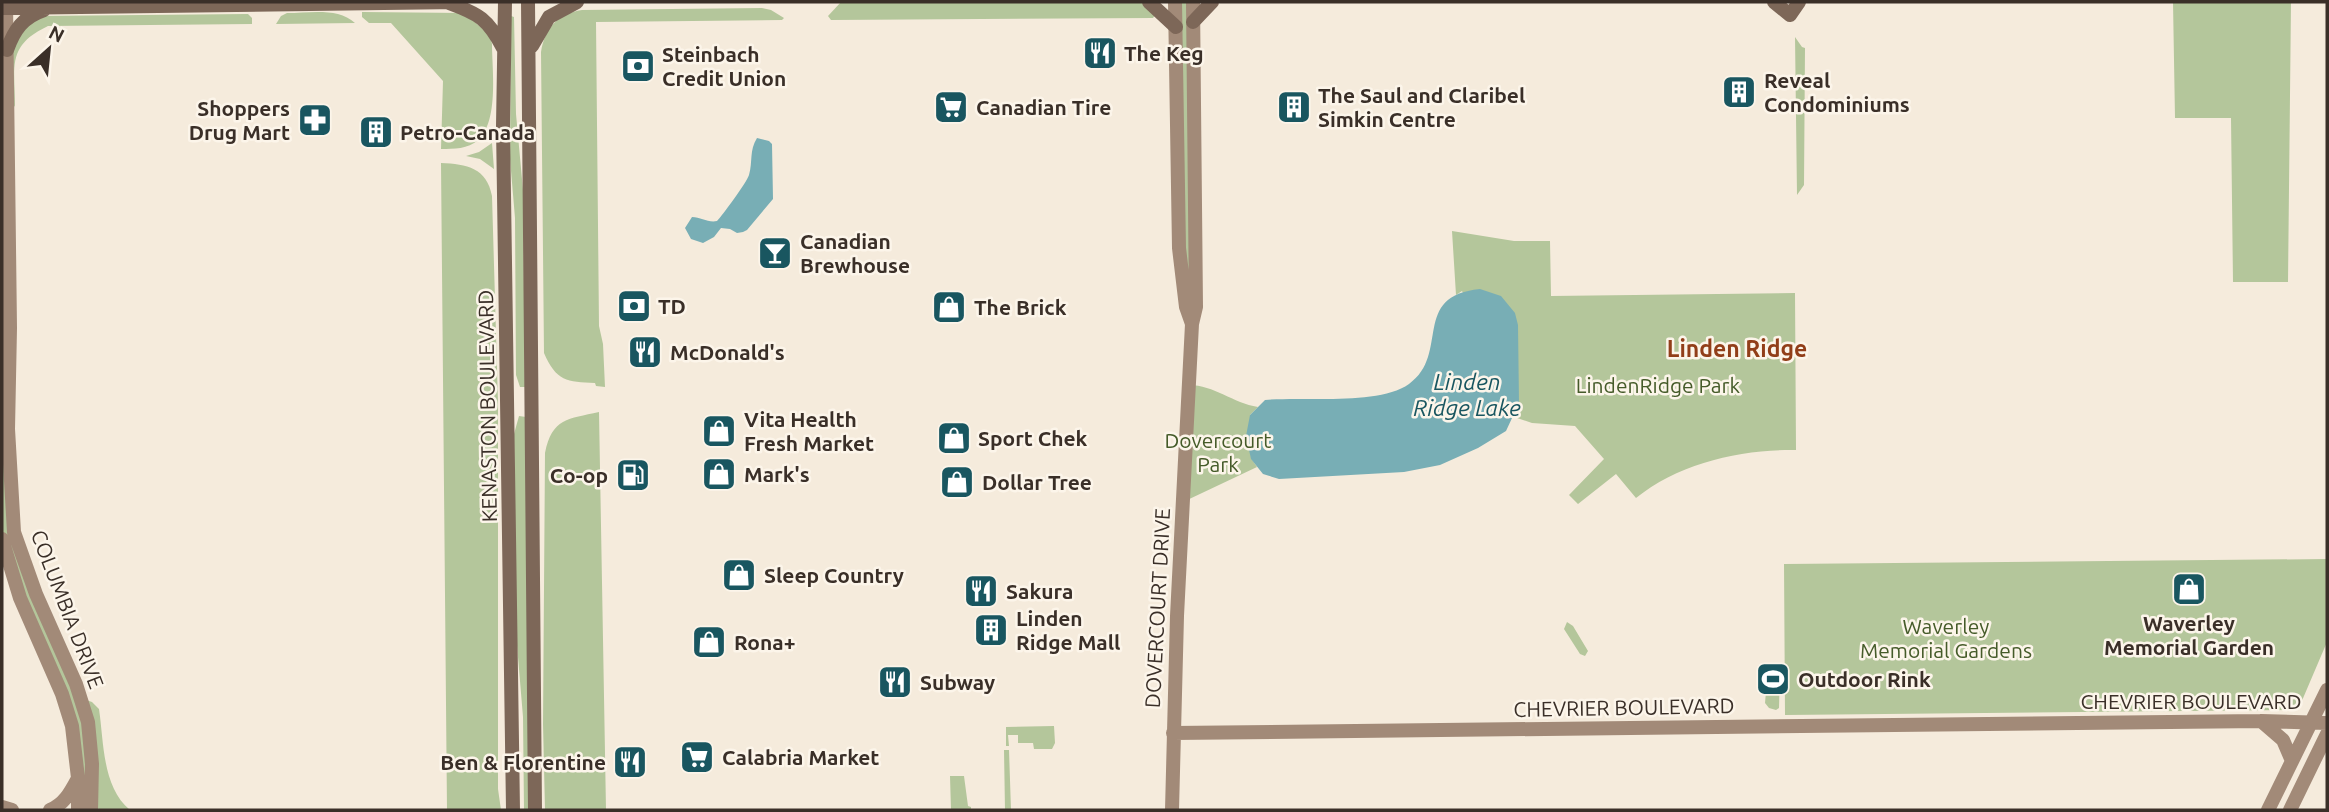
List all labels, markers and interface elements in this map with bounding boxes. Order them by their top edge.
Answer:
north arrow [14,14,84,84]
text: N [45,21,68,47]
restaurant icon: The Keg [1081,34,1119,72]
place label: The Keg [1124,41,1204,65]
place label: Steinbach Credit Union [662,42,786,90]
bank icon: Steinbach Credit Union [619,47,657,85]
place label: Reveal Condominiums [1764,68,1910,116]
building icon: Reveal Condominiums [1720,73,1758,111]
place label: The Saul and Claribel Simkin Centre [1318,83,1525,131]
supermarket icon: Canadian Tire [932,88,970,126]
building icon: The Saul and Claribel Simkin Centre [1275,88,1313,126]
place label: Canadian Tire [976,95,1111,119]
place label: Shoppers Drug Mart [189,96,290,144]
pharmacy icon: Shoppers Drug Mart [296,101,334,139]
building icon: Petro-Canada [357,113,395,151]
place label: Petro-Canada [400,120,535,144]
place label: Canadian Brewhouse [800,229,910,277]
bar icon: Canadian Brewhouse [756,234,794,272]
bank icon: TD [615,287,653,325]
shop icon: The Brick [930,288,968,326]
street label: KENASTON BOULEVARD [473,290,501,522]
place label: TD [658,294,686,318]
place label: The Brick [974,295,1067,319]
restaurant icon: McDonald's [626,333,664,371]
district label: Linden Ridge [1667,336,1807,361]
place label: McDonald's [670,340,785,364]
water label: Linden Ridge Lake [1413,369,1521,420]
park label: LindenRidge Park [1576,373,1741,397]
place label: Vita Health Fresh Market [744,407,874,455]
shop icon: Vita Health Fresh Market [700,412,738,450]
shop icon: Sport Chek [935,419,973,457]
place label: Sport Chek [978,426,1088,450]
park label: Dovercourt Park [1165,428,1272,476]
shop icon: Mark's [700,455,738,493]
fuel station icon: Co-op [614,456,652,494]
place label: Mark's [744,462,810,486]
place label: Co-op [550,463,608,487]
shop icon: Dollar Tree [938,463,976,501]
place label: Dollar Tree [982,470,1092,494]
street label: DOVERCOURT DRIVE [1140,507,1174,709]
street label: COLUMBIA DRIVE [27,526,109,692]
shop icon: Sleep Country [720,556,758,594]
place label: Sleep Country [764,563,904,587]
shop icon: Waverley Memorial Garden [2170,570,2208,608]
restaurant icon: Sakura [962,572,1000,610]
place label: Sakura [1006,579,1073,603]
place label: Linden Ridge Mall [1016,606,1120,654]
building icon: Linden Ridge Mall [972,611,1010,649]
place label: Waverley Memorial Garden [2104,611,2274,659]
park label: Waverley Memorial Gardens [1860,614,2032,662]
shop icon: Rona+ [690,623,728,661]
place label: Rona+ [734,630,796,654]
sports icon: Outdoor Rink [1754,660,1792,698]
restaurant icon: Subway [876,663,914,701]
place label: Outdoor Rink [1798,667,1931,691]
place label: Subway [920,670,995,694]
street label: CHEVRIER BOULEVARD [2080,689,2302,713]
street label: CHEVRIER BOULEVARD [1513,693,1735,721]
supermarket icon: Calabria Market [678,738,716,776]
restaurant icon: Ben & Florentine [611,743,649,781]
place label: Calabria Market [722,745,879,769]
place label: Ben & Florentine [440,750,606,774]

